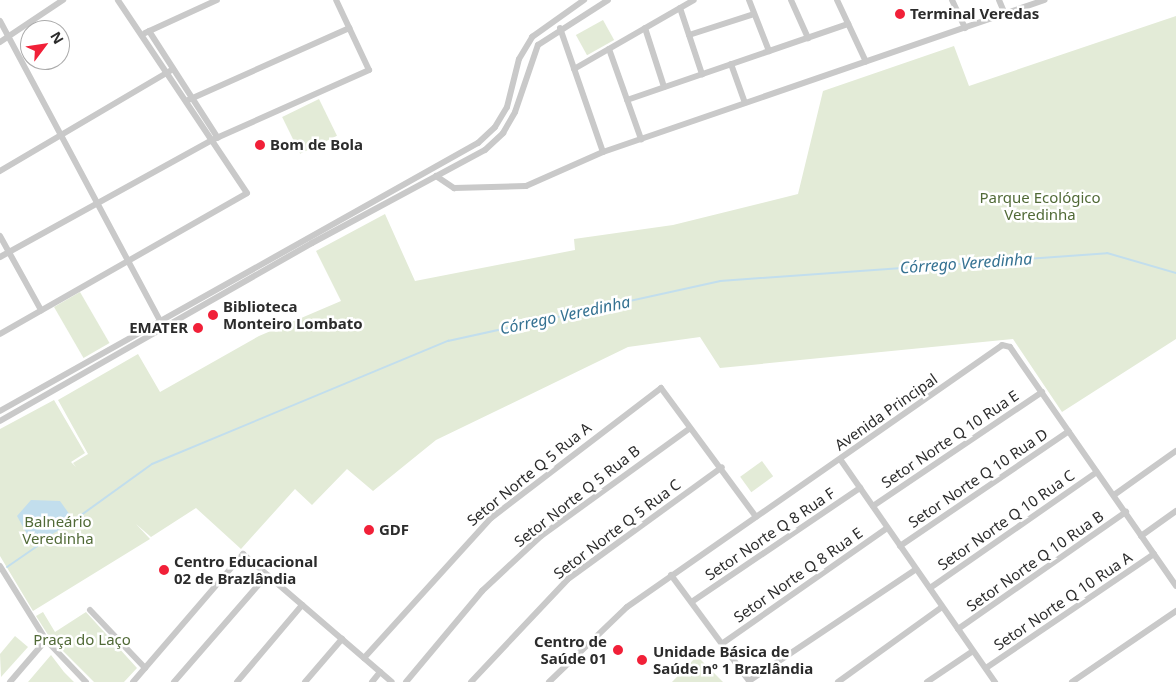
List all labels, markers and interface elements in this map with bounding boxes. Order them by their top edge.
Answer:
place label: Terminal Veredas [910,5,1039,23]
marker: Terminal Veredas [894,8,906,20]
north arrow [20,20,70,70]
text: N [46,28,69,47]
place label: Bom de Bola [270,136,363,154]
marker: Bom de Bola [254,139,266,151]
park label: Parque Ecológico Veredinha [979,188,1101,223]
water label: Córrego Veredinha [899,249,1033,277]
water label: Córrego Veredinha [498,292,632,338]
place label: Biblioteca Monteiro Lombato [223,297,363,332]
marker: Biblioteca Monteiro Lombato [207,309,219,321]
place label: EMATER [129,319,188,337]
marker: EMATER [192,322,204,334]
street label: Avenida Principal [831,370,941,454]
street label: Setor Norte Q 10 Rua E [878,386,1022,492]
street label: Setor Norte Q 5 Rua A [463,418,595,530]
street label: Setor Norte Q 10 Rua D [905,425,1051,531]
street label: Setor Norte Q 5 Rua B [511,441,643,551]
street label: Setor Norte Q 10 Rua C [934,466,1078,574]
street label: Setor Norte Q 5 Rua C [550,475,684,583]
street label: Setor Norte Q 8 Rua F [702,484,838,584]
street label: Setor Norte Q 10 Rua B [963,507,1107,615]
park label: Balneário Veredinha [22,512,94,547]
place label: GDF [379,521,409,539]
marker: GDF [363,524,375,536]
street label: Setor Norte Q 8 Rua E [730,524,866,626]
street label: Setor Norte Q 10 Rua A [990,548,1136,654]
place label: Centro Educacional 02 de Brazlândia [174,552,318,587]
marker: Centro Educacional 02 de Brazlândia [158,564,170,576]
park label: Praça do Laço [33,631,131,649]
place label: Centro de Saúde 01 [534,632,607,667]
place label: Unidade Básica de Saúde nº 1 Brazlândia [653,642,813,677]
marker: Centro de Saúde 01 [611,643,625,657]
marker: Unidade Básica de Saúde nº 1 Brazlândia [635,653,649,667]

